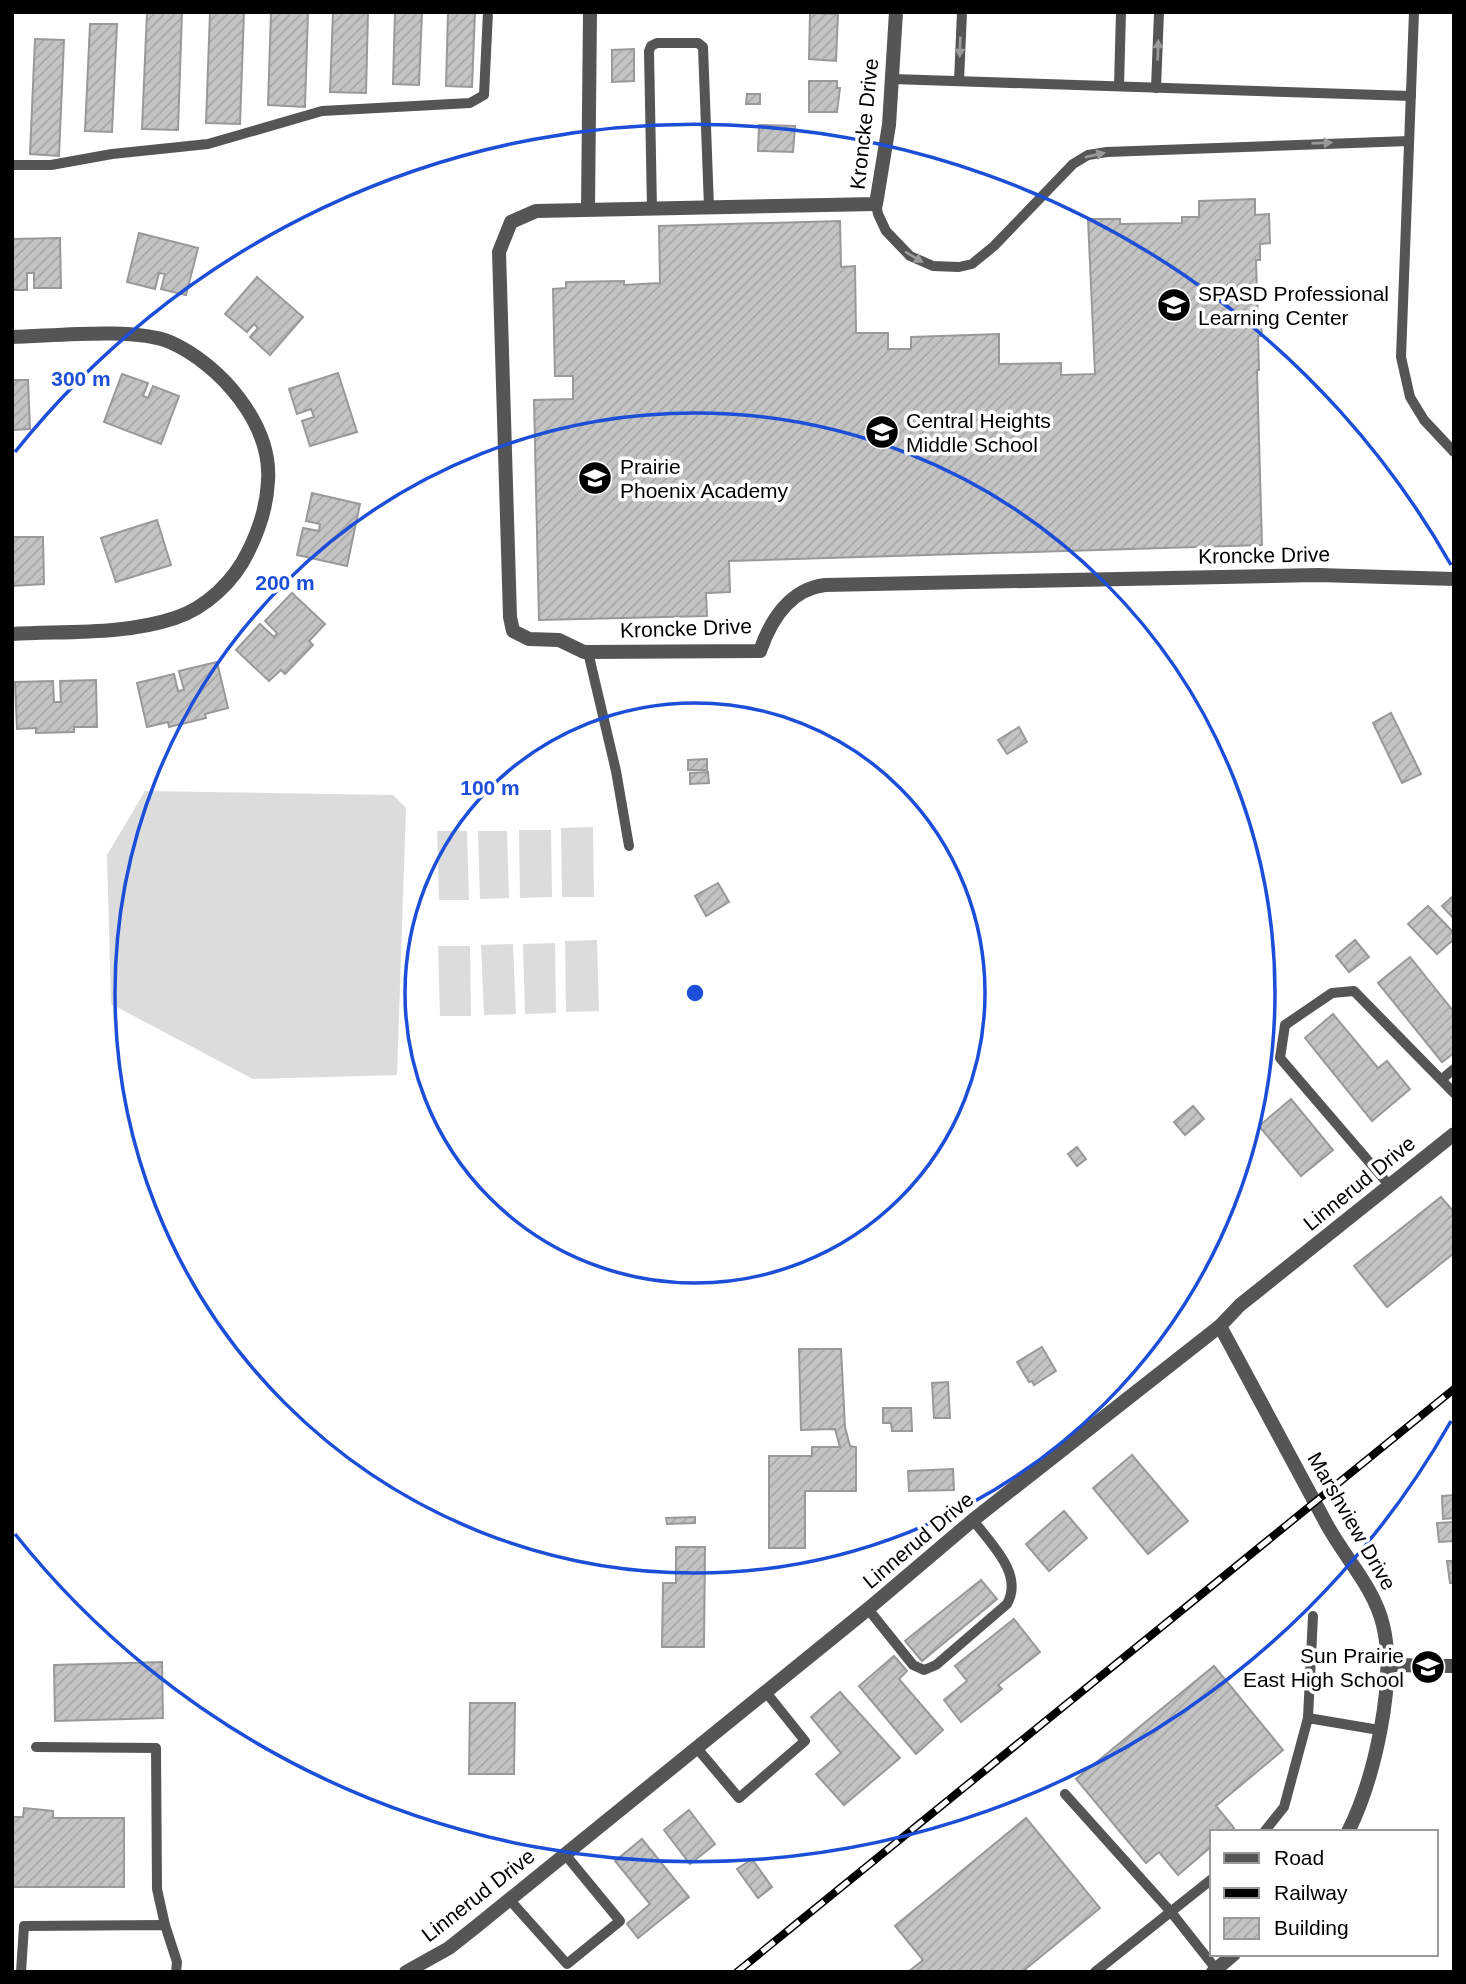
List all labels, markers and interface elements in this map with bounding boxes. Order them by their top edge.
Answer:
one-way arrow [955,36,966,58]
one-way arrow [1152,39,1163,61]
street label: Kroncke Drive [846,57,882,191]
one-way arrow [1311,138,1333,149]
one-way arrow [1084,149,1106,160]
one-way arrow [905,251,924,264]
place label: SPASD Professional Learning Center [1198,282,1389,329]
school or university icon: SPASD Professional Learning Center [1155,286,1193,324]
text: 300 m [51,367,111,390]
place label: Central Heights Middle School [906,409,1051,456]
school or university icon: Central Heights Middle School [863,413,901,451]
place label: Prairie Phoenix Academy [620,455,789,502]
school or university icon: Prairie Phoenix Academy [576,459,614,497]
street label: Kroncke Drive [1198,542,1330,568]
text: 200 m [255,571,315,594]
street label: Kroncke Drive [620,614,752,642]
text: 100 m [460,776,520,799]
centre of rings [683,981,707,1005]
street label: Linnerud Drive [1299,1131,1419,1235]
street label: Marshview Drive [1303,1448,1401,1594]
street label: Linnerud Drive [858,1487,978,1593]
place label: Sun Prairie East High School [1243,1644,1404,1691]
school or university icon: Sun Prairie East High School [1409,1648,1447,1686]
legend [1210,1830,1438,1956]
street label: Linnerud Drive [417,1844,539,1946]
text: Road [1274,1846,1324,1869]
text: Railway [1274,1881,1348,1904]
text: Building [1274,1916,1349,1939]

